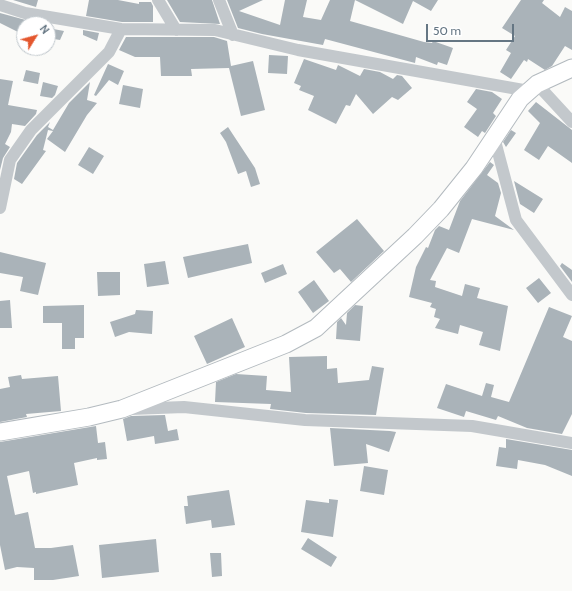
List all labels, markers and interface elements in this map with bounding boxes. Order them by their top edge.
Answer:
north arrow [16,16,56,56]
scale bar [428,16,516,42]
text: N [37,22,53,37]
text: 50 m [433,23,461,38]

